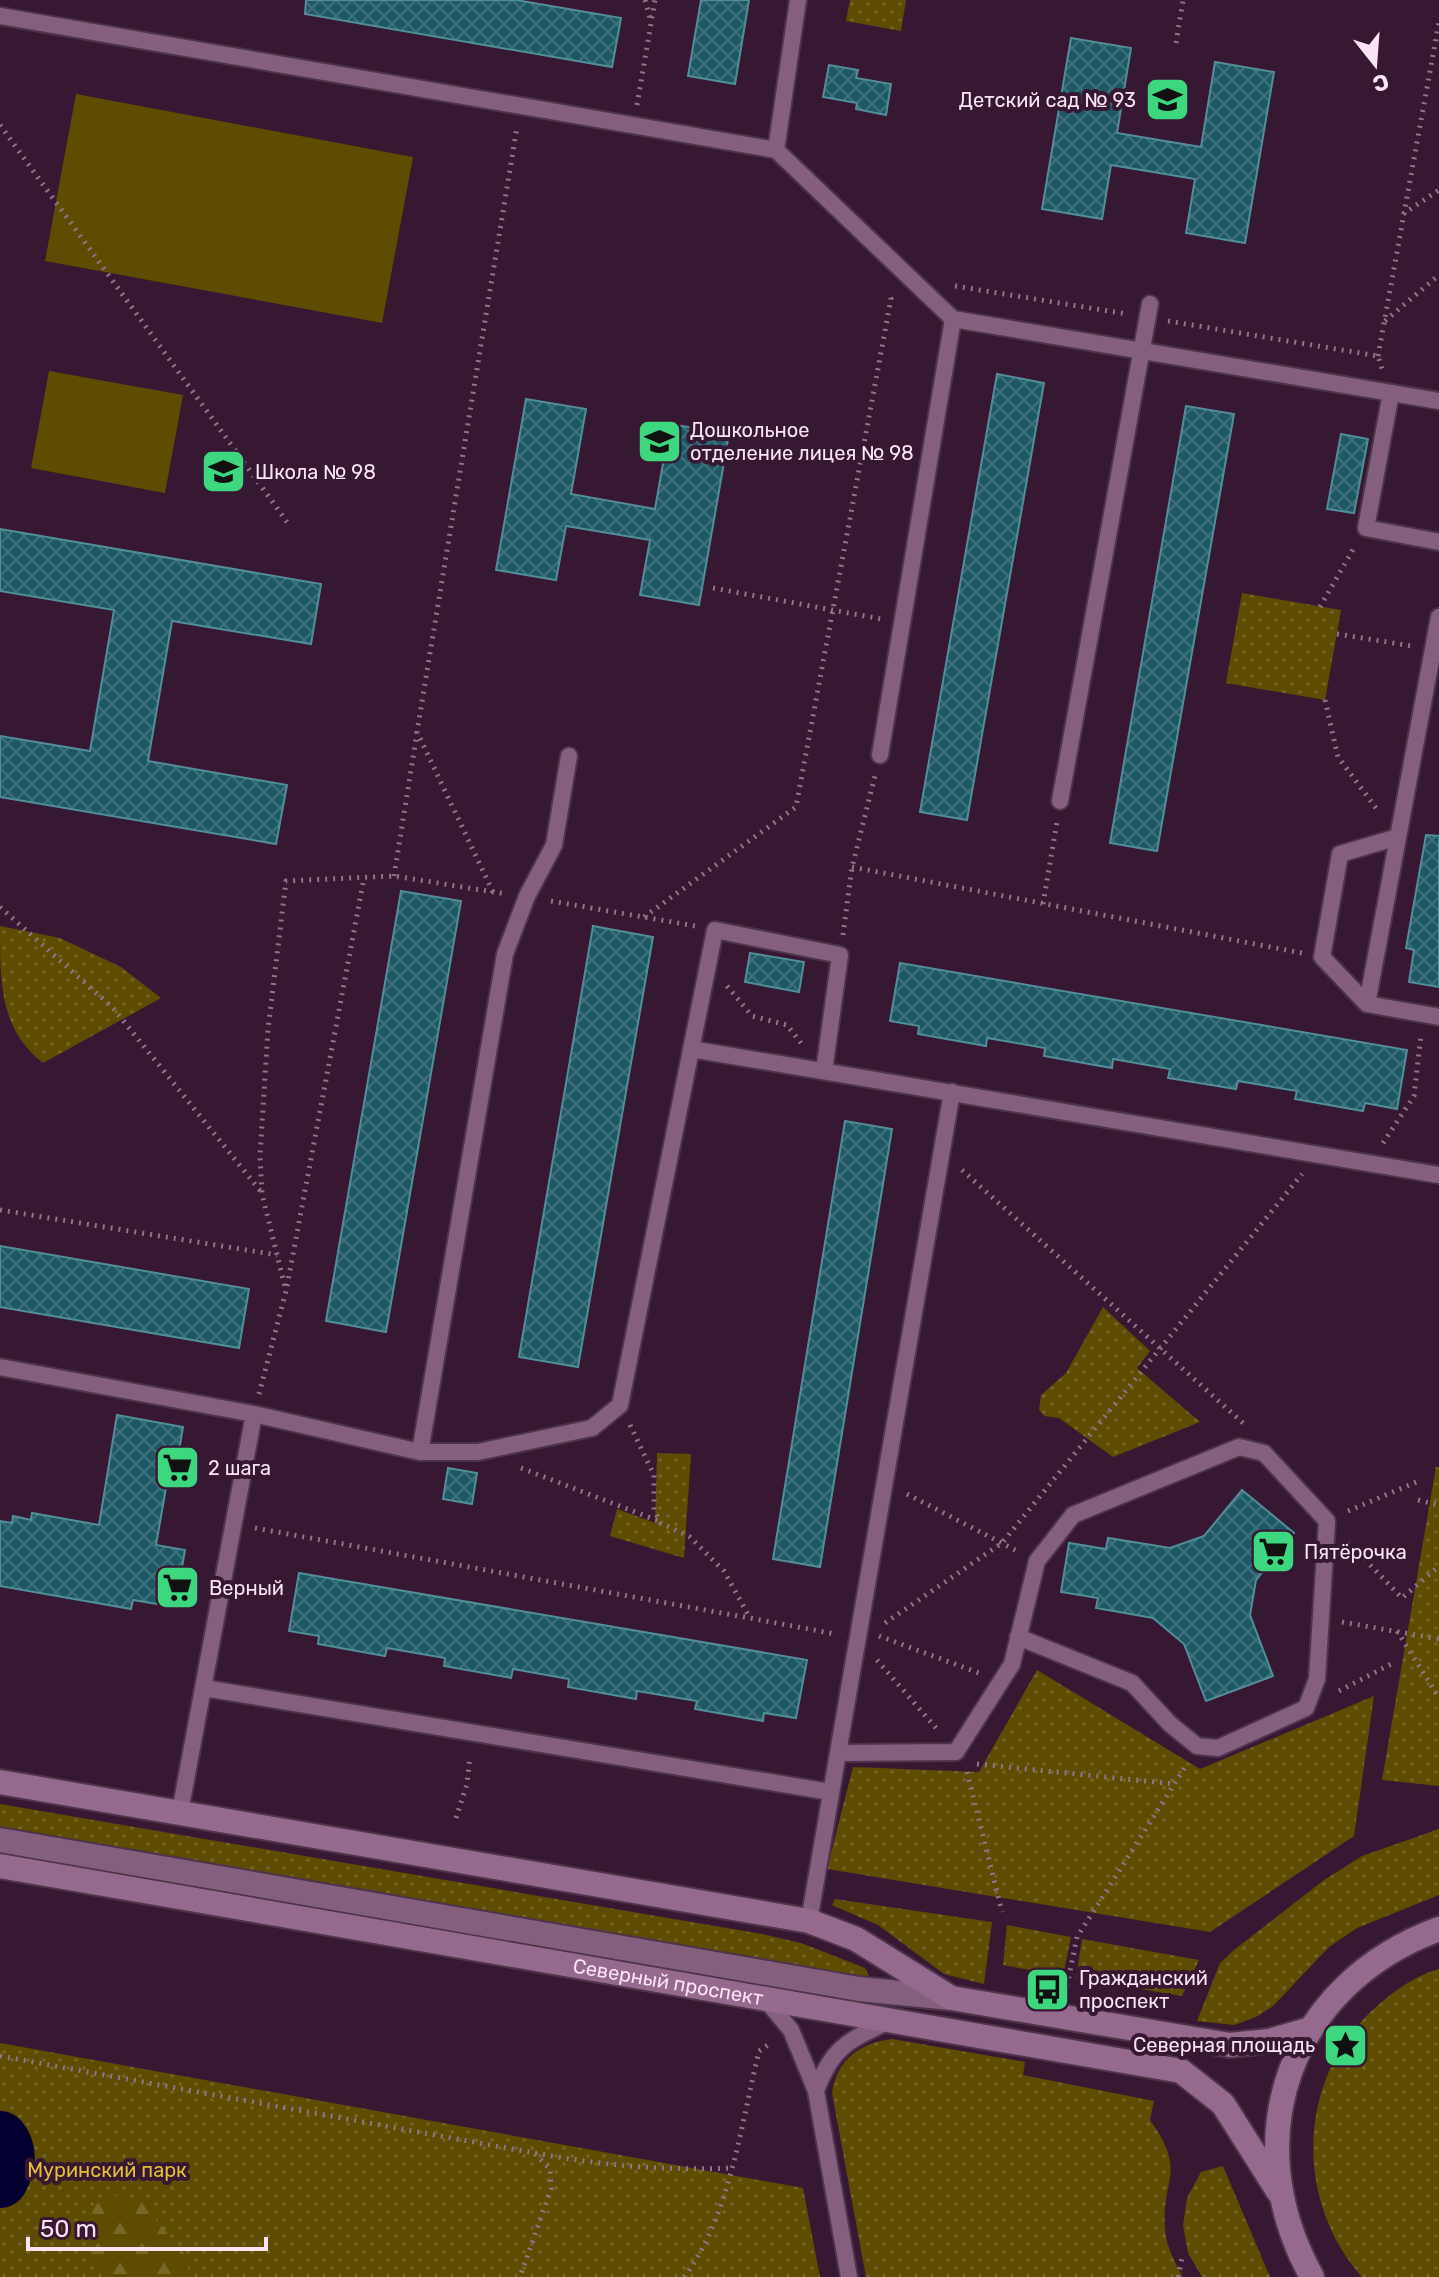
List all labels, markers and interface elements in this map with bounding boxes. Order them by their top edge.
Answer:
north arrow [1335,24,1415,104]
text: С [1369,67,1392,98]
school or university icon: Детский сад № 93 [1143,76,1191,124]
place label: Детский сад № 93 [959,88,1136,112]
school or university icon: Дошкольное отделение лицея № 98 [635,417,683,465]
place label: Дошкольное отделение лицея № 98 [690,418,914,465]
school or university icon: Школа № 98 [200,448,248,496]
place label: Школа № 98 [255,460,376,484]
supermarket icon: 2 шага [153,1444,201,1492]
place label: 2 шага [208,1456,271,1480]
supermarket icon: Пятёрочка [1249,1528,1297,1576]
place label: Пятёрочка [1304,1540,1407,1564]
supermarket icon: Верный [154,1564,202,1612]
place label: Верный [209,1576,284,1600]
street label: Северный проспект [571,1954,765,2010]
bus stop icon: Гражданский проспект [1024,1965,1072,2013]
place label: Гражданский проспект [1079,1966,1208,2013]
place icon: Северная площадь [1322,2021,1370,2069]
place label: Северная площадь [1133,2033,1315,2057]
park label: Муринский парк [27,2158,187,2182]
scale bar [28,2201,266,2251]
text: 50 m [40,2215,97,2243]

